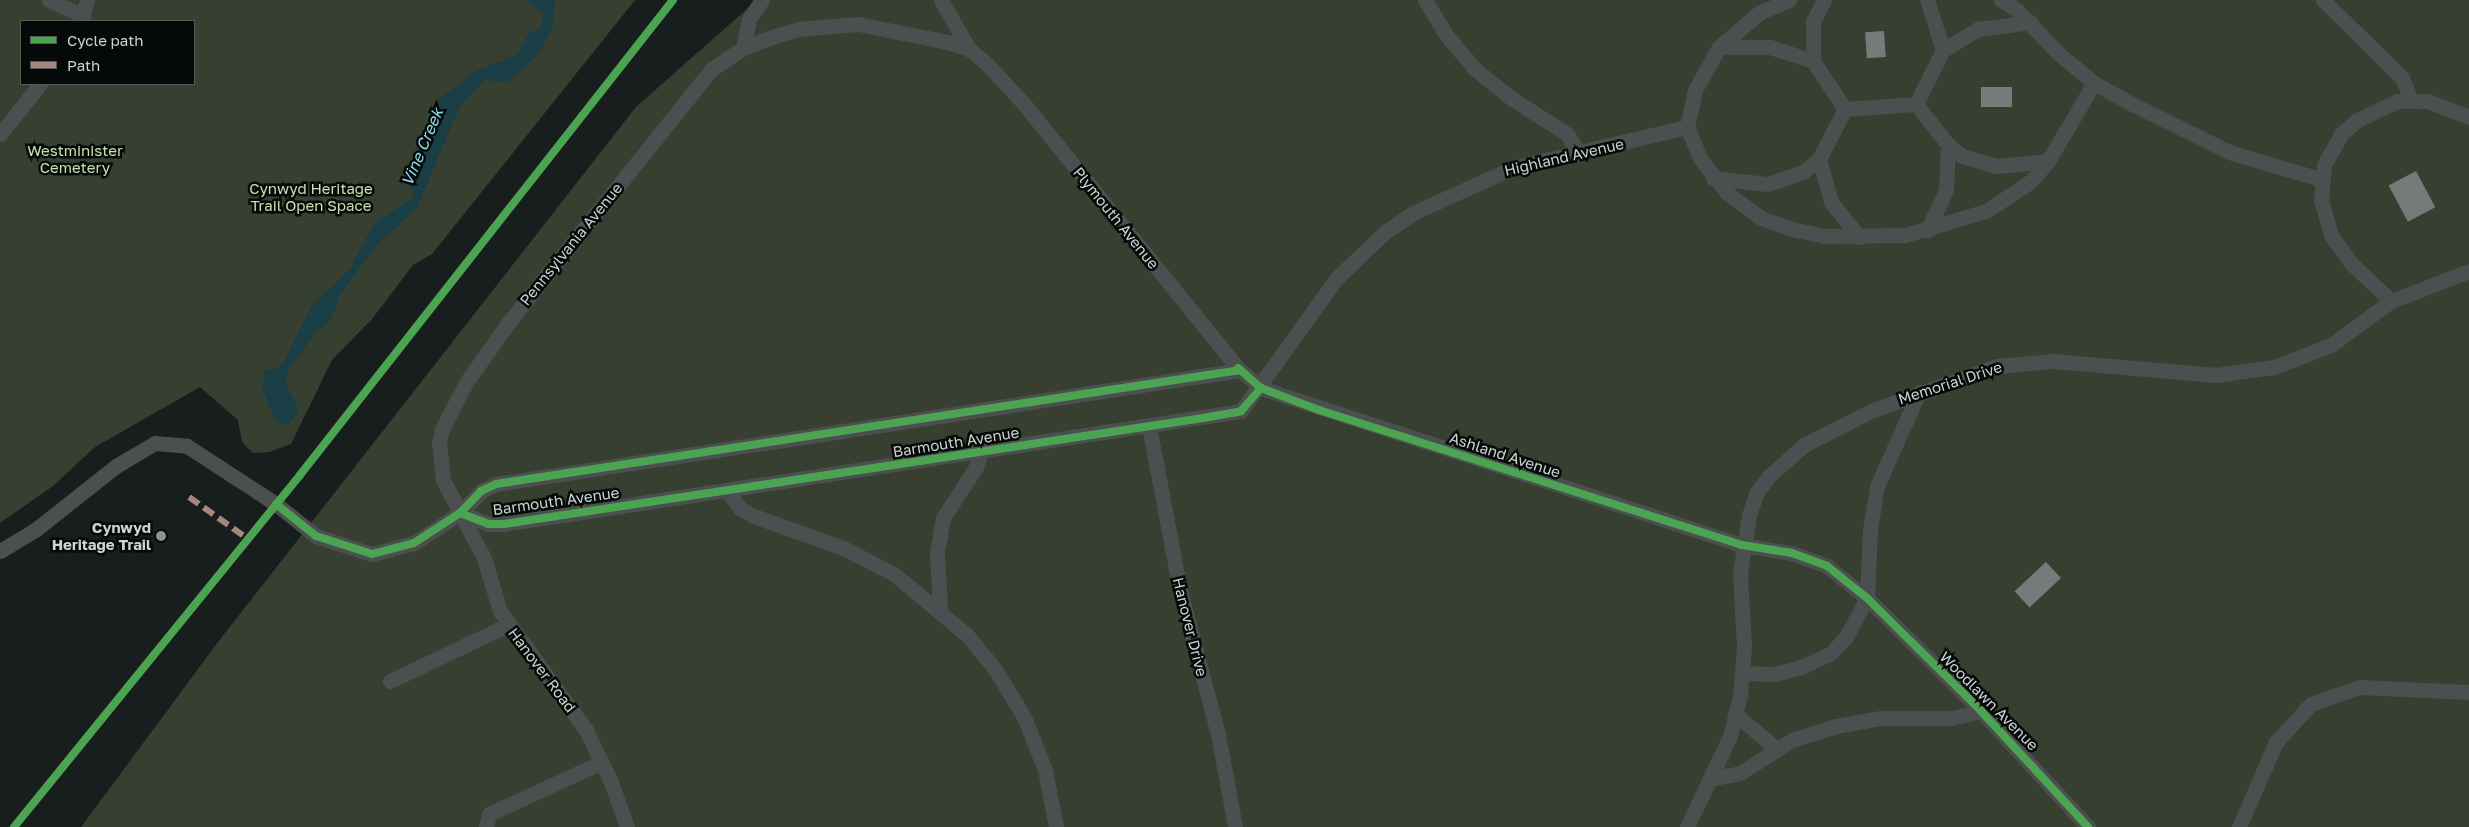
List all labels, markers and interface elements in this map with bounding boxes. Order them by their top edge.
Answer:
legend [20,20,195,85]
text: Cycle path [67,31,143,49]
text: Path [67,56,100,74]
water label: Vine Creek [397,105,447,189]
street label: Highland Avenue [1502,134,1626,180]
park label: Westminister Cemetery [27,141,123,176]
street label: Plymouth Avenue [1069,163,1163,273]
park label: Cynwyd Heritage Trail Open Space [249,179,373,214]
street label: Pennsylvania Avenue [516,179,626,309]
street label: Memorial Drive [1896,358,2004,408]
street label: Barmouth Avenue [892,423,1020,461]
street label: Ashland Avenue [1447,429,1563,481]
street label: Barmouth Avenue [492,483,620,519]
place label: Cynwyd Heritage Trail [52,518,151,553]
marker: Cynwyd Heritage Trail [155,530,167,542]
street label: Hanover Drive [1169,576,1211,678]
street label: Hanover Road [504,624,580,716]
street label: Woodlawn Avenue [1936,648,2042,754]

